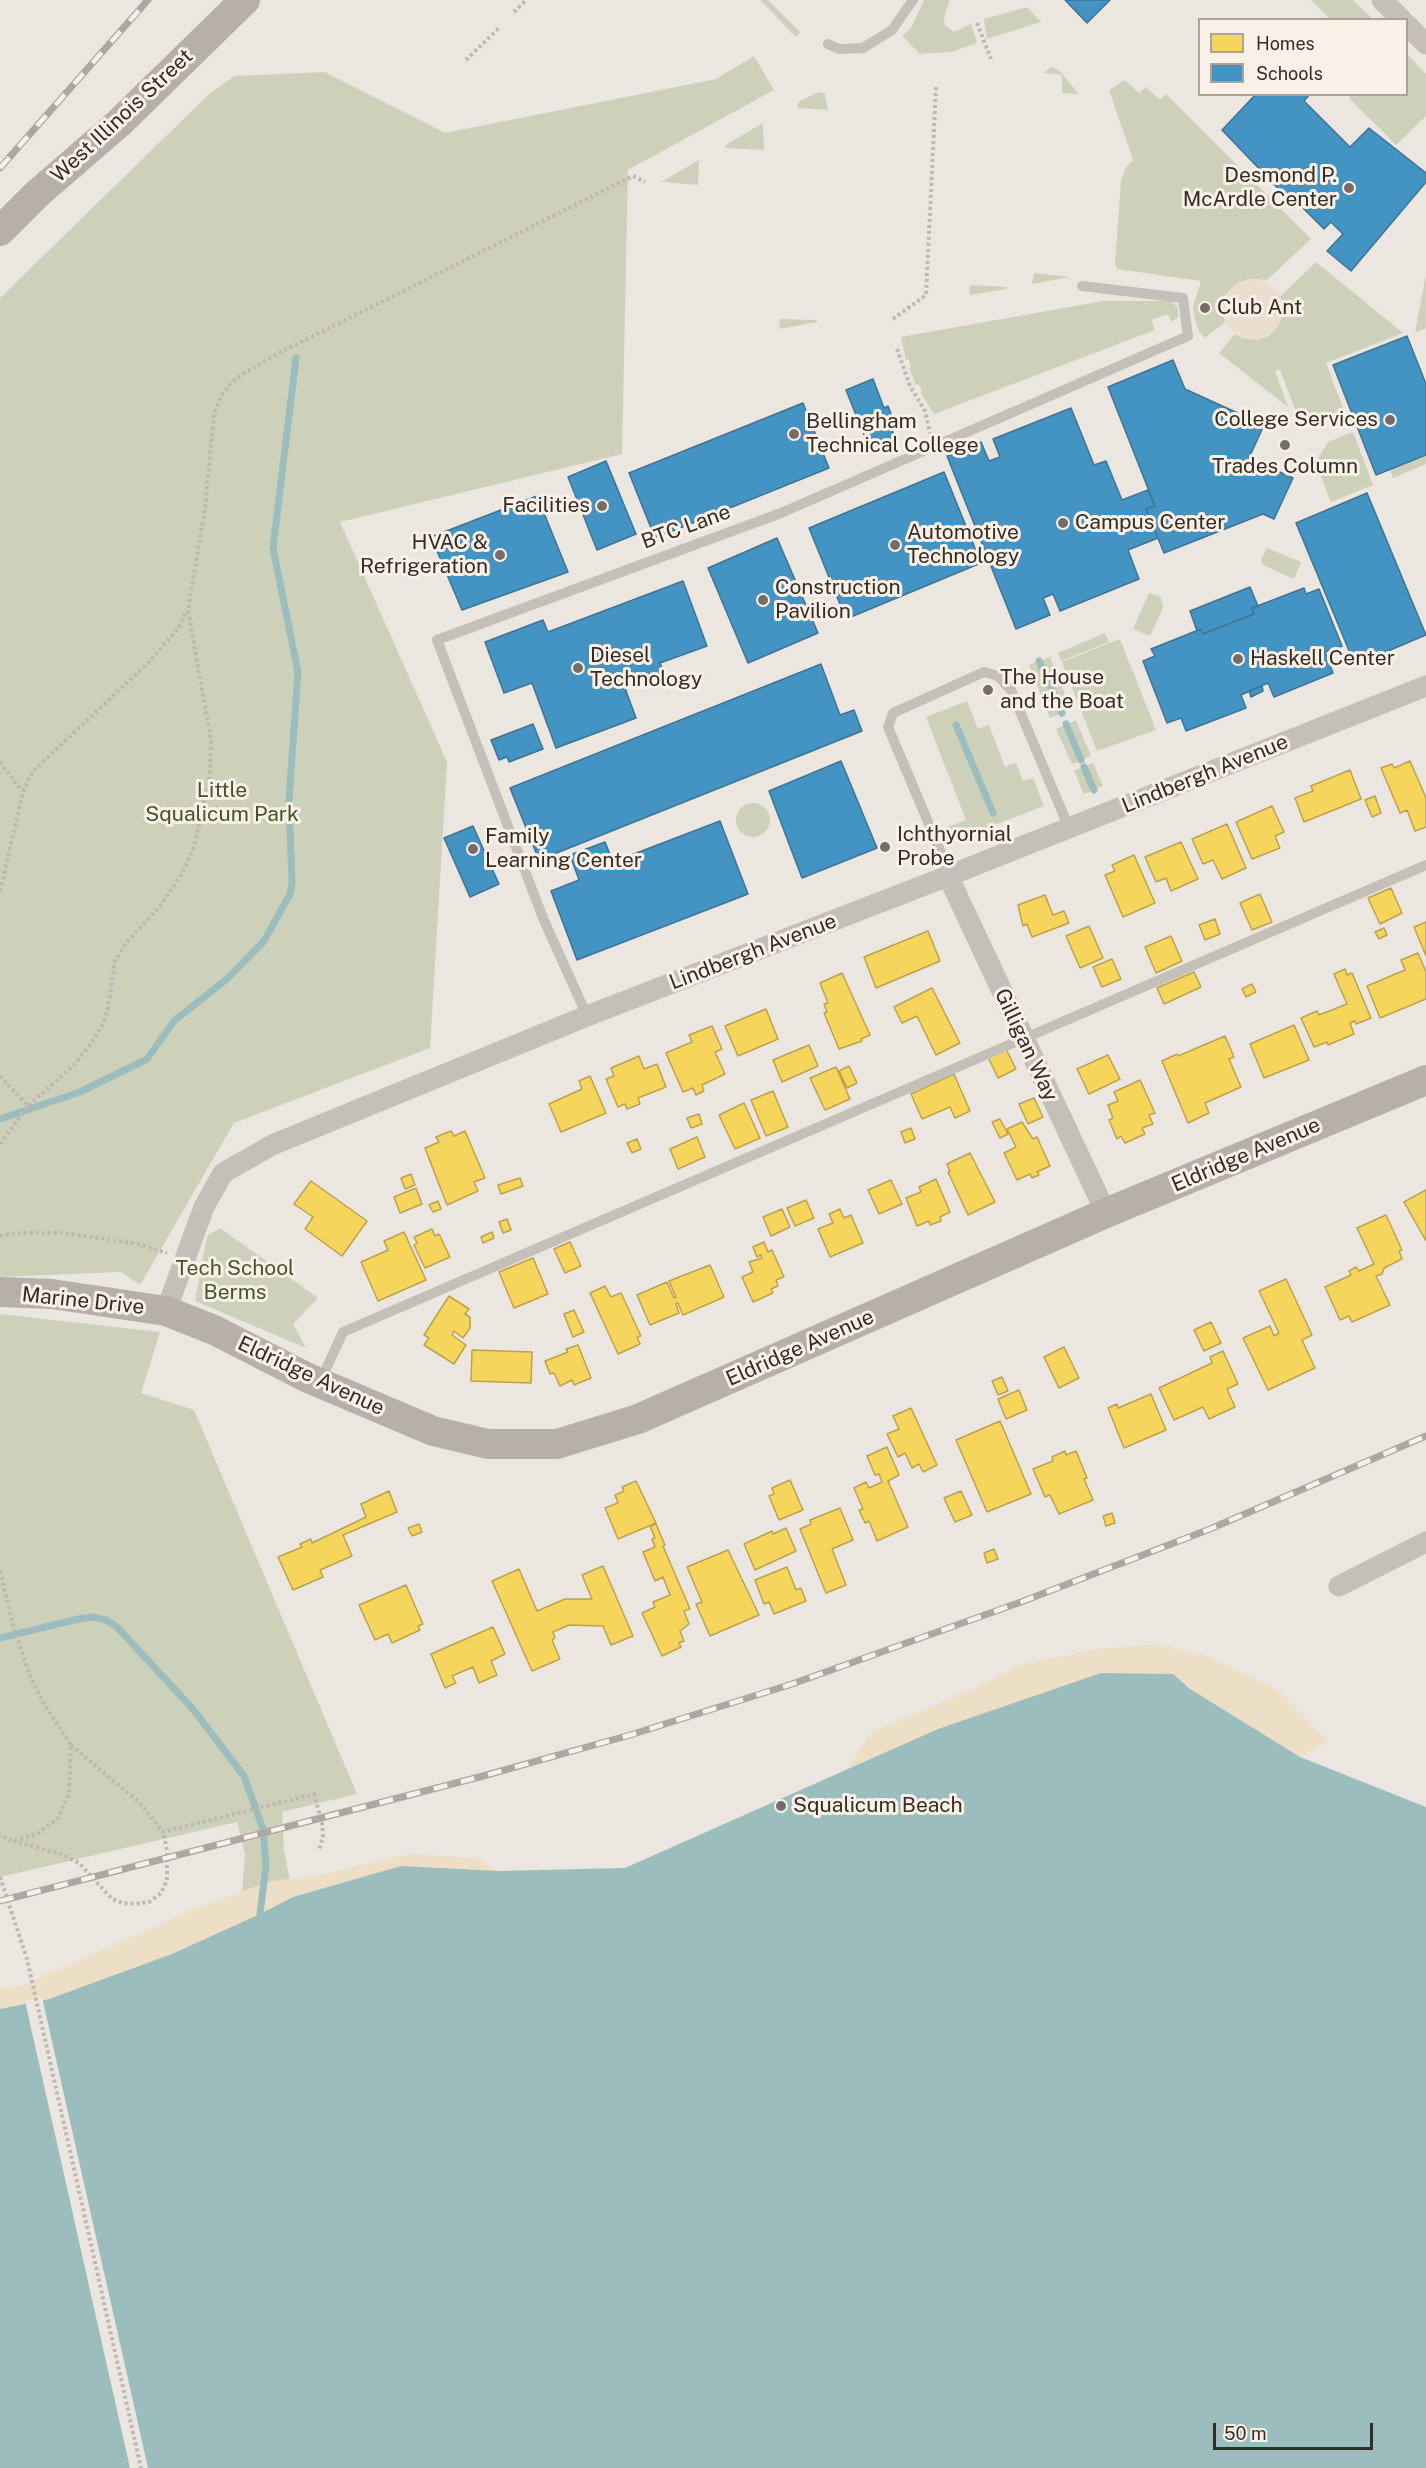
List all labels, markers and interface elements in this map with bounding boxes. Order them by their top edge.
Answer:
legend [1198,18,1408,96]
text: Homes [1256,33,1315,54]
street label: West Illinois Street [46,44,198,188]
text: Schools [1256,63,1323,84]
place label: Desmond P. McArdle Center [1183,163,1337,213]
marker: Desmond P. McArdle Center [1342,181,1356,195]
place label: Club Ant [1217,295,1302,321]
marker: Club Ant [1198,301,1212,315]
place label: College Services [1214,407,1378,433]
place label: Bellingham Technical College [806,409,979,459]
marker: College Services [1383,413,1397,427]
marker: Bellingham Technical College [787,427,801,441]
marker: Trades Column [1278,438,1292,452]
place label: Trades Column [1212,454,1358,480]
place label: Facilities [502,493,590,519]
marker: Facilities [595,499,609,513]
street label: BTC Lane [638,499,734,555]
place label: Campus Center [1075,510,1225,536]
marker: Campus Center [1056,516,1070,530]
place label: Automotive Technology [907,520,1019,570]
place label: HVAC & Refrigeration [360,530,488,580]
marker: Automotive Technology [888,538,902,552]
marker: HVAC & Refrigeration [493,548,507,562]
place label: Construction Pavilion [775,575,901,625]
marker: Construction Pavilion [756,593,770,607]
place label: Diesel Technology [590,643,702,693]
place label: Haskell Center [1250,646,1395,672]
marker: Haskell Center [1231,652,1245,666]
marker: Diesel Technology [571,661,585,675]
place label: The House and the Boat [1000,665,1124,715]
marker: The House and the Boat [981,683,995,697]
street label: Lindbergh Avenue [1118,729,1292,819]
park label: Little Squalicum Park [145,778,299,828]
place label: Ichthyornial Probe [897,822,1012,872]
place label: Family Learning Center [485,824,642,874]
marker: Ichthyornial Probe [878,840,892,854]
marker: Family Learning Center [466,842,480,856]
street label: Lindbergh Avenue [666,909,840,995]
street label: Gilligan Way [989,985,1063,1105]
street label: Eldridge Avenue [1168,1112,1324,1198]
park label: Tech School Berms [176,1256,294,1306]
street label: Marine Drive [20,1282,146,1320]
street label: Eldridge Avenue [722,1304,878,1392]
street label: Eldridge Avenue [234,1331,388,1421]
place label: Squalicum Beach [793,1793,963,1819]
marker: Squalicum Beach [774,1799,788,1813]
scale bar [1216,2411,1376,2449]
text: 50 m [1224,2423,1267,2444]

